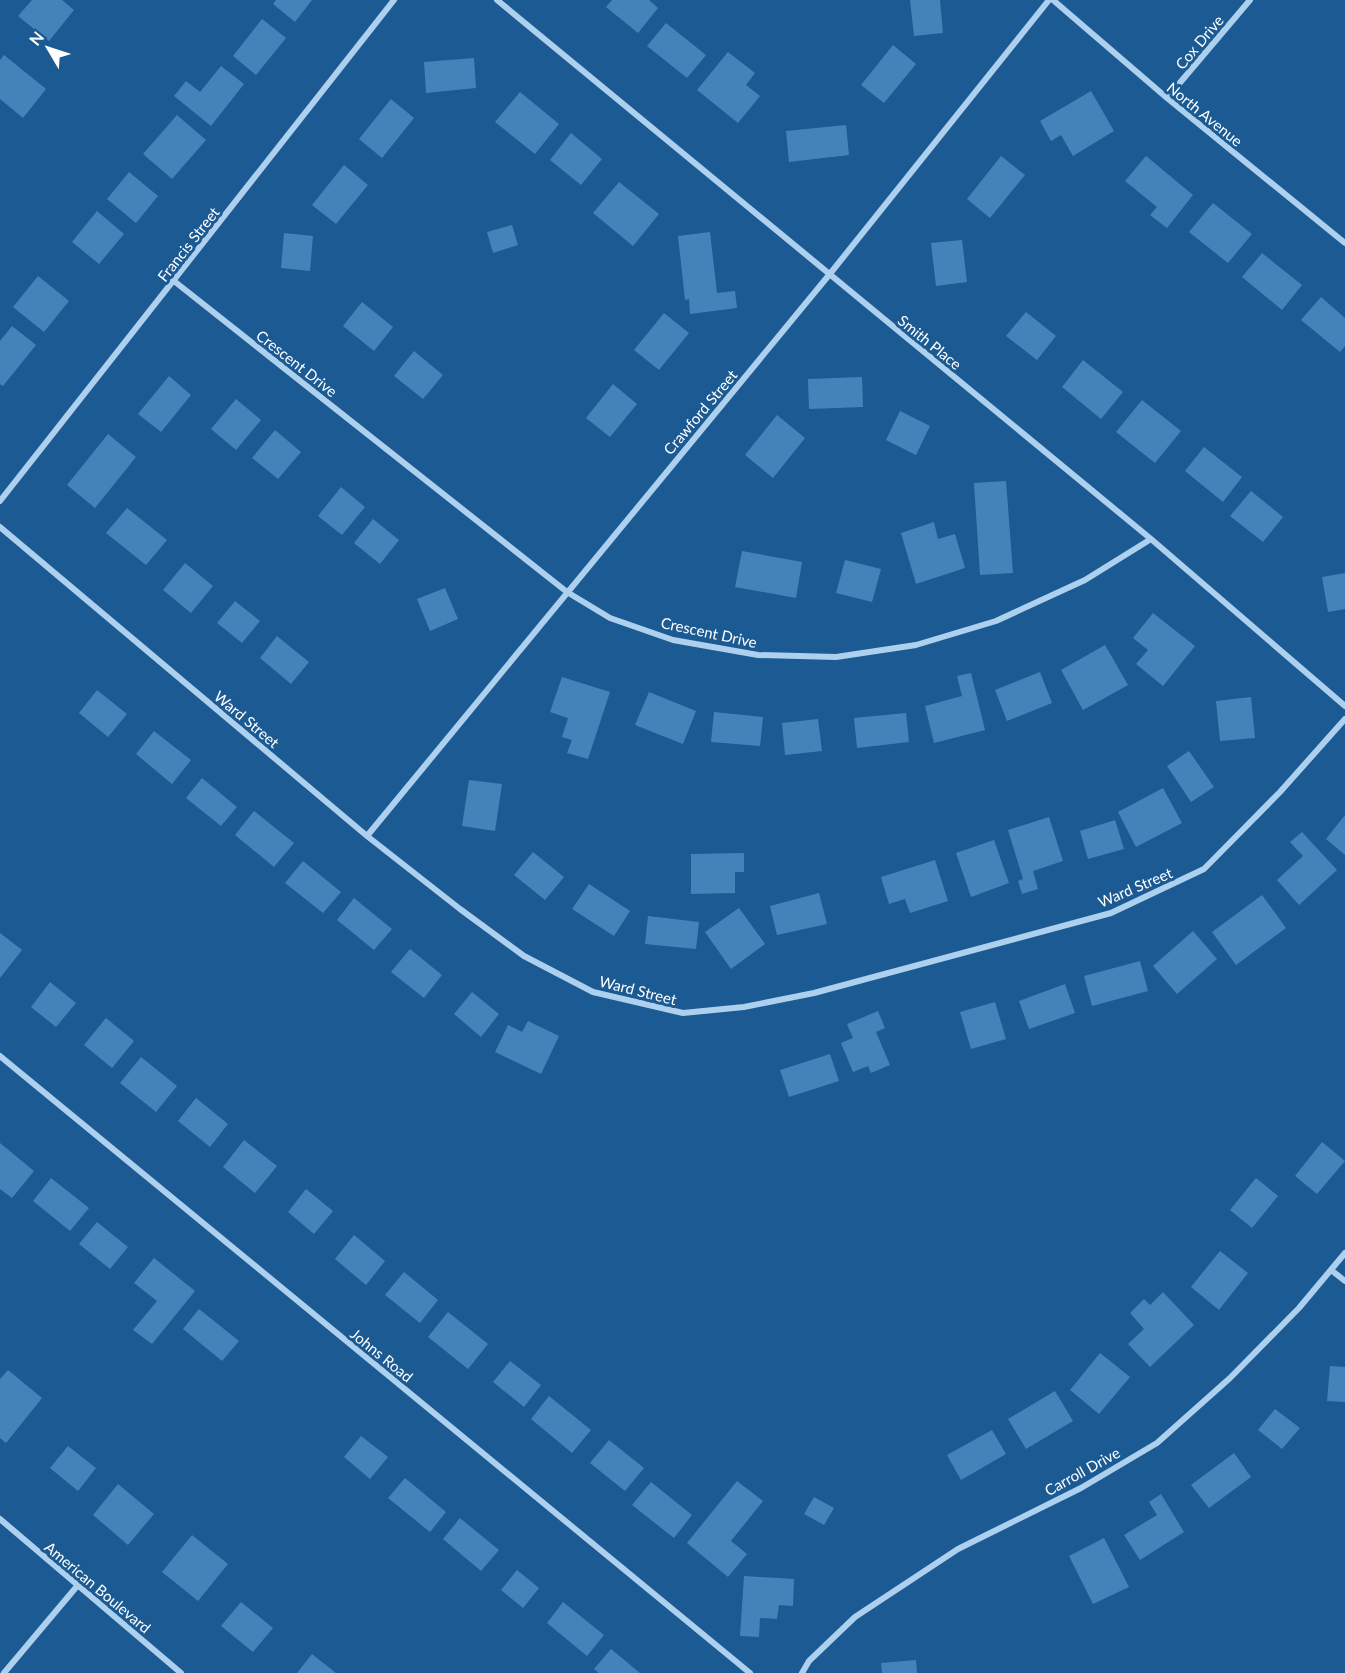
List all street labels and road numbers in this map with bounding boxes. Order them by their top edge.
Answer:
street label: Cox Drive [1171,11,1227,73]
street label: North Avenue [1164,78,1246,150]
street label: Francis Street [153,203,223,285]
street label: Smith Place [895,311,965,373]
street label: Crescent Drive [253,326,341,400]
street label: Crawford Street [659,366,741,458]
street label: Crescent Drive [659,613,759,651]
street label: Ward Street [211,687,284,752]
street label: Ward Street [1095,863,1175,911]
street label: Ward Street [597,972,679,1008]
street label: Johns Road [347,1324,417,1386]
street label: Carroll Drive [1041,1443,1123,1499]
street label: American Boulevard [41,1537,155,1637]

